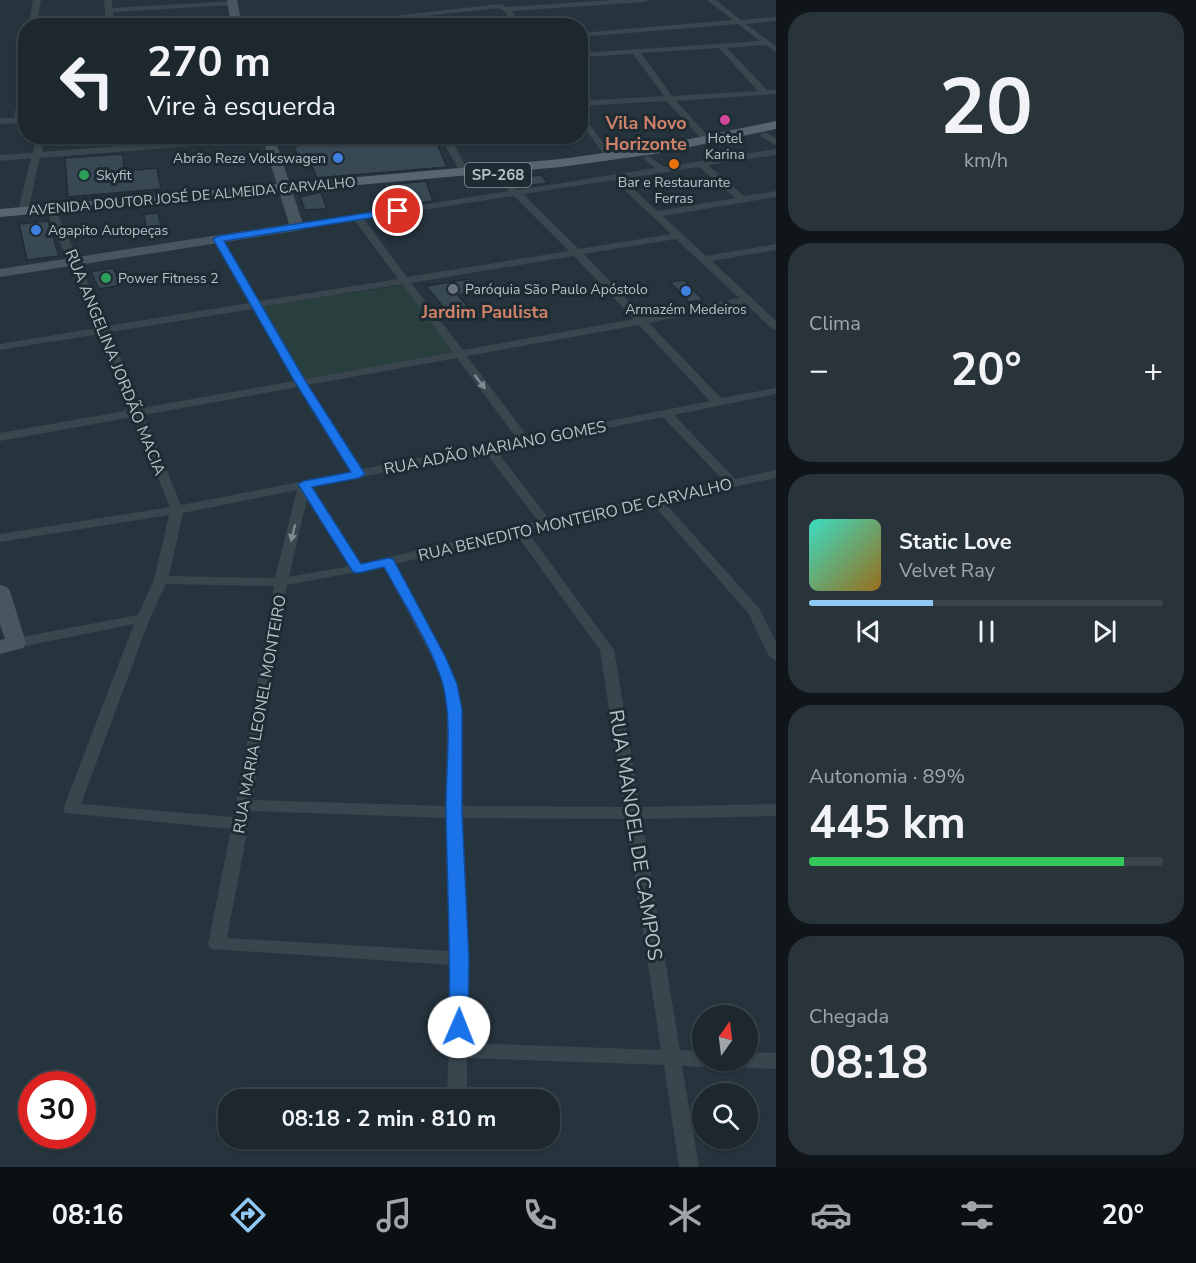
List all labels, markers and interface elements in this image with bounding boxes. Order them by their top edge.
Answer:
text: 270 m [147,34,271,91]
icon: left [48,42,126,120]
text: 20 [939,54,1033,161]
text: Vire à esquerda [147,88,336,125]
district label: Vila Novo Horizonte [604,111,687,156]
marker: Hotel Karina [718,113,732,127]
place label: Hotel Karina [705,129,745,164]
text: km/h [964,147,1008,174]
place label: Abrão Reze Volkswagen [173,149,326,168]
marker: Abrão Reze Volkswagen [331,151,345,165]
marker: Bar e Restaurante Ferras [667,157,681,171]
road number: SP-268 [465,163,531,187]
place label: Skyfit [96,166,131,185]
marker: Skyfit [77,168,91,182]
street label: AVENIDA DOUTOR JOSÉ DE ALMEIDA CARVALHO [28,173,356,220]
place label: Bar e Restaurante Ferras [618,173,730,208]
pin [372,185,423,236]
icon: arrive [381,194,414,227]
place label: Agapito Autopeças [48,221,169,240]
marker: Agapito Autopeças [29,223,43,237]
street label: RUA ANGELINA JORDÃO MACIA [59,246,171,479]
place label: Power Fitness 2 [118,269,219,288]
marker: Power Fitness 2 [99,271,113,285]
place label: Paróquia São Paulo Apóstolo [465,280,648,299]
marker: Paróquia São Paulo Apóstolo [446,282,460,296]
marker: Armazém Medeiros [679,284,693,298]
district label: Jardim Paulista [421,300,548,324]
place label: Armazém Medeiros [625,300,747,319]
text: Clima [809,310,861,337]
text: 20° [950,340,1022,401]
text: − [809,348,829,393]
text: + [1143,348,1163,393]
one-way arrow [473,374,486,390]
street label: RUA ADÃO MARIANO GOMES [382,416,608,480]
street label: RUA BENEDITO MONTEIRO DE CARVALHO [416,473,734,567]
one-way arrow [288,524,297,543]
text: Static Love [899,527,1012,557]
text: Velvet Ray [899,557,995,584]
street label: RUA MARIA LEONEL MONTEIRO [228,593,292,835]
icon: previous [852,615,885,648]
icon: pause [970,615,1003,648]
icon: next [1088,615,1121,648]
street label: RUA MANOEL DE CAMPOS [602,708,669,962]
text: Autonomia · 89% [809,763,965,790]
text: 445 km [809,793,966,854]
position arrow [427,995,491,1059]
text: Chegada [809,1003,889,1030]
north arrow [692,1005,758,1071]
map controls [692,1005,758,1149]
text: 08:18 [809,1033,928,1094]
speed limit sign: 30 [18,1071,96,1149]
button: search [692,1083,758,1149]
text: 08:18 · 2 min · 810 m [282,1104,496,1134]
icon: directions [227,1194,269,1236]
icon: music [373,1194,415,1236]
icon: phone [519,1194,561,1236]
icon: climate [664,1194,706,1236]
icon: car [810,1194,852,1236]
icon: filters [956,1194,998,1236]
text: 08:16 [52,1197,123,1234]
text: 20° [1101,1197,1144,1234]

